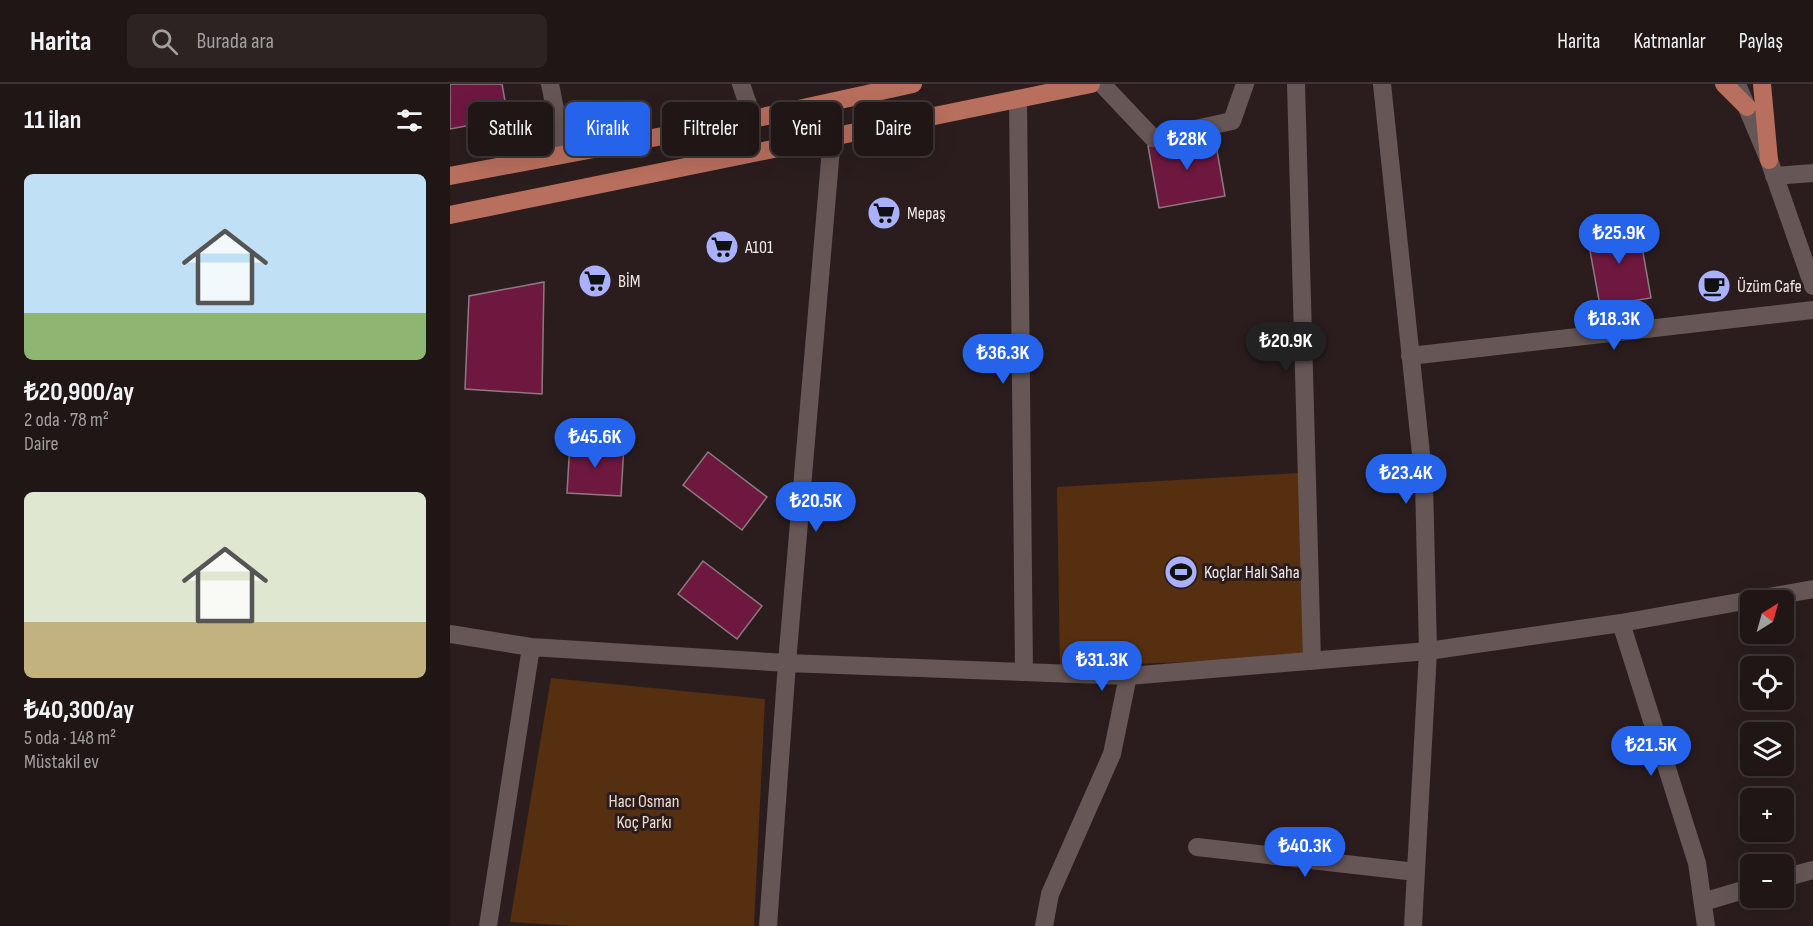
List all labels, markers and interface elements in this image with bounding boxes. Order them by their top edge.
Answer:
search box [127,14,547,68]
text: Harita [30,25,91,58]
icon: search [148,25,181,58]
text: Burada ara [196,28,274,55]
text: Harita [1557,29,1600,54]
text: Katmanlar [1633,29,1706,54]
text: Paylaş [1739,29,1783,54]
chip: Satılık [468,102,553,156]
chip: Kiralık [565,102,650,156]
chip: Filtreler [662,102,759,156]
chip: Yeni [771,102,842,156]
chip: Daire [854,102,933,156]
icon: filters [393,104,426,137]
text: 11 ilan [24,105,81,136]
pin: ₺28K [1151,120,1223,171]
text: ₺28K [1167,127,1207,151]
supermarket icon: Mepaş [866,195,902,231]
place label: Mepaş [907,203,946,224]
icon: home [171,213,279,321]
pin: ₺25.9K [1570,214,1668,265]
text: ₺25.9K [1593,221,1645,245]
supermarket icon: A101 [704,229,740,265]
place label: A101 [744,237,774,258]
supermarket icon: BİM [577,263,613,299]
cafe icon: Üzüm Cafe [1696,268,1732,304]
place label: BİM [618,271,640,292]
place label: Üzüm Cafe [1737,276,1802,297]
pin: ₺18.3K [1565,300,1663,351]
text: ₺18.3K [1588,307,1640,331]
pin: ₺20.9K [1237,322,1335,373]
text: ₺20.9K [1260,329,1312,353]
pin: ₺36.3K [954,334,1052,385]
text: ₺36.3K [977,341,1029,365]
text: ₺20,900/ay [24,377,134,408]
text: 2 oda · 78 m² [24,408,109,432]
pin: ₺45.6K [546,418,644,469]
text: ₺45.6K [569,425,621,449]
text: Daire [24,432,59,456]
pin: ₺23.4K [1357,454,1455,505]
text: ₺23.4K [1380,461,1432,485]
pin: ₺20.5K [767,482,865,533]
text: ₺20.5K [790,489,842,513]
icon: home [171,531,279,639]
sports icon: Koçlar Halı Saha [1163,554,1199,590]
place label: Koçlar Halı Saha [1204,562,1300,583]
north arrow [1740,590,1794,644]
map controls [1740,590,1794,908]
pin: ₺31.3K [1053,641,1151,692]
text: ₺31.3K [1076,648,1128,672]
button: locate [1740,656,1794,710]
text: ₺40,300/ay [24,695,134,726]
button: layers [1740,722,1794,776]
text: 5 oda · 148 m² [24,726,116,750]
pin: ₺21.5K [1602,726,1700,777]
text: ₺21.5K [1625,733,1677,757]
text: Müstakil ev [24,750,99,774]
button: + [1740,788,1794,842]
park label: Hacı Osman Koç Parkı [609,791,679,833]
pin: ₺40.3K [1256,827,1354,878]
text: ₺40.3K [1278,834,1332,858]
button: − [1740,854,1794,908]

